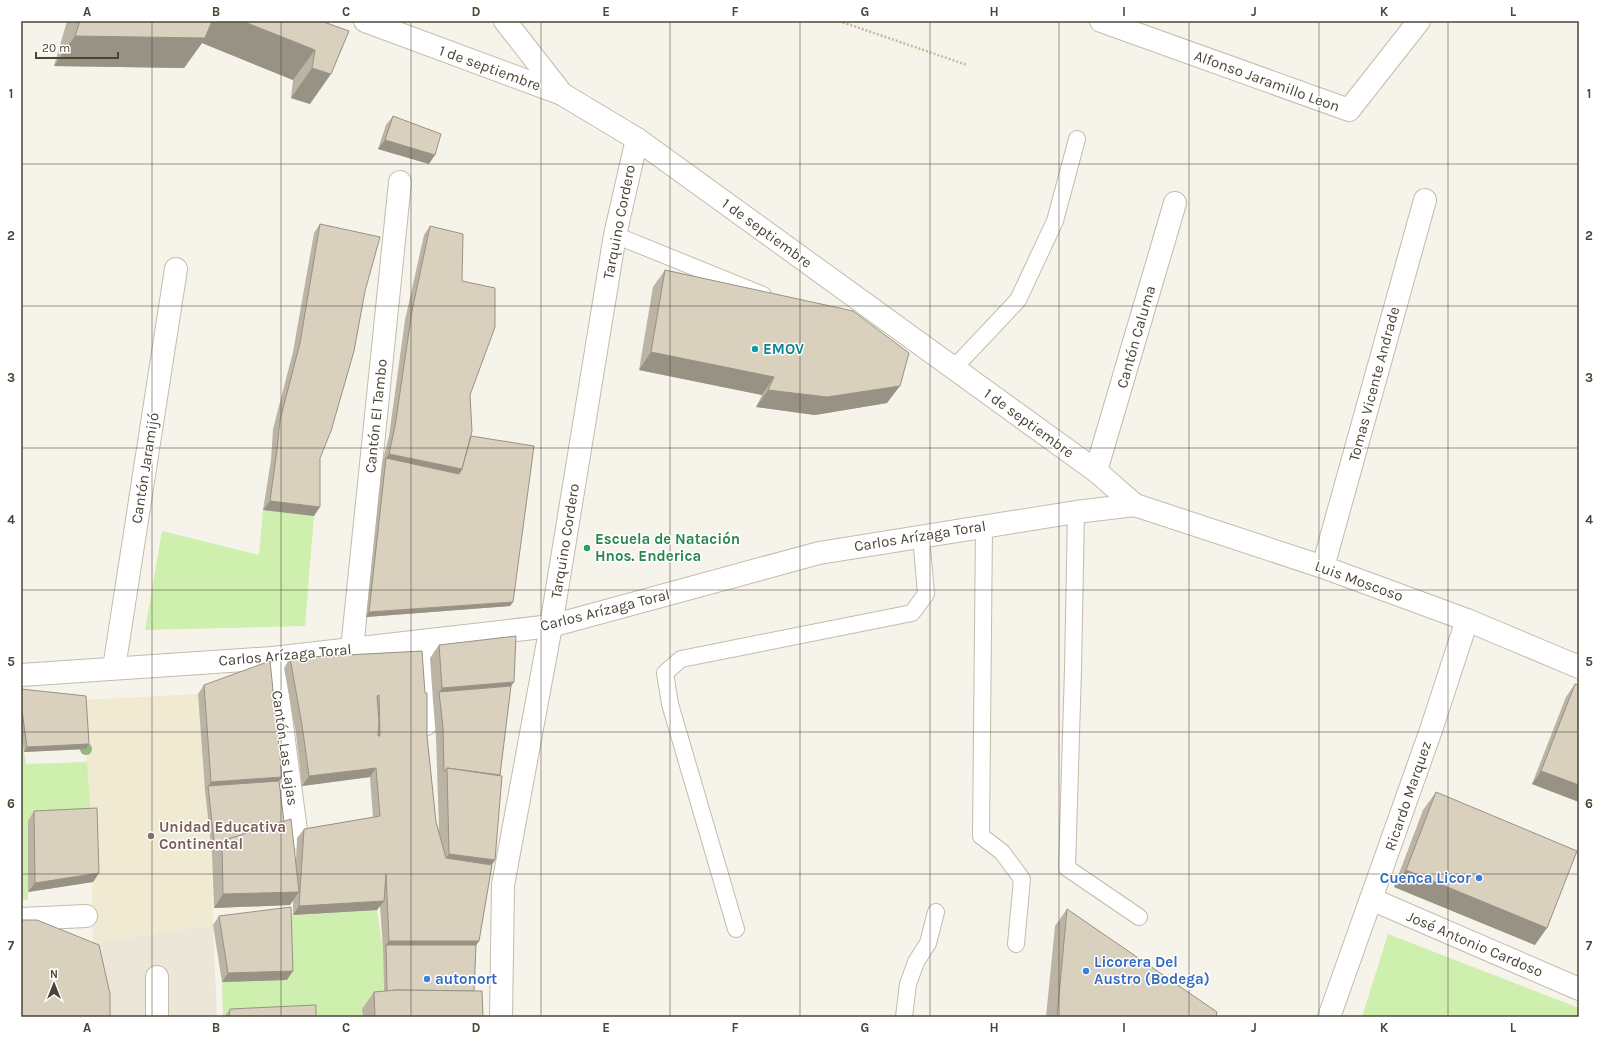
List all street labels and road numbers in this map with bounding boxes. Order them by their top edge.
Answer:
street label: 1 de septiembre [437,41,543,95]
street label: Alfonso Jaramillo Leon [1192,46,1342,116]
street label: Tarquino Cordero [599,163,639,281]
street label: 1 de septiembre [718,194,816,272]
street label: Cantón Caluma [1113,284,1159,390]
street label: Tomas Vicente Andrade [1345,305,1403,463]
street label: Cantón El Tambo [361,358,391,474]
street label: 1 de septiembre [980,384,1078,462]
street label: Cantón Jaramijó [127,411,163,525]
street label: Tarquino Cordero [547,482,583,600]
street label: Carlos Arízaga Toral [853,517,987,555]
street label: Luis Moscoso [1312,557,1406,605]
street label: Carlos Arízaga Toral [538,585,672,635]
street label: Carlos Arízaga Toral [218,640,352,670]
street label: Cantón Las Lajas [268,689,302,807]
street label: Ricardo Marquez [1381,739,1435,853]
street label: José Antonio Cardoso [1404,907,1546,981]

